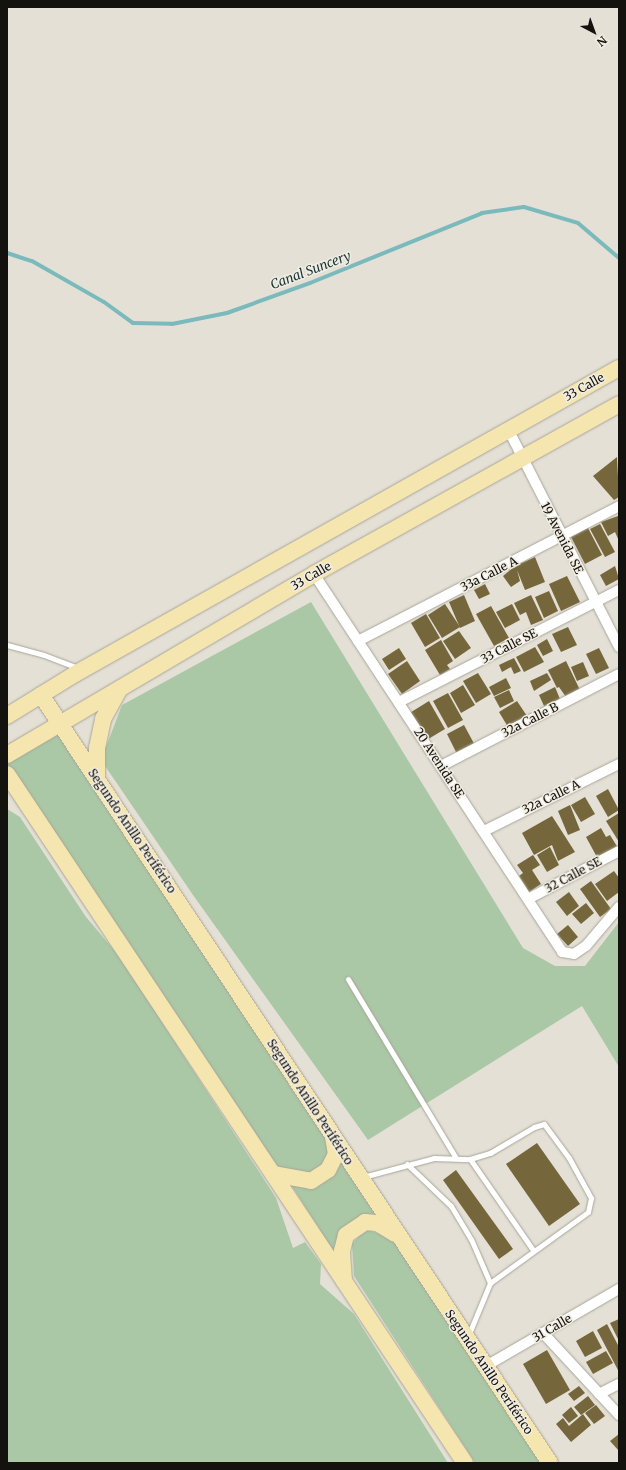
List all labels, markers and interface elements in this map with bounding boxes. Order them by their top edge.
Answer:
north arrow [574,12,614,52]
text: N [594,33,610,49]
water label: Canal Suncery [269,249,353,293]
street label: 33 Calle [561,370,607,404]
street label: 19 Avenida SE [538,500,586,576]
street label: 33a Calle A [458,554,520,594]
street label: 33 Calle [288,559,334,593]
street label: 33 Calle SE [478,626,540,666]
street label: 32a Calle B [499,700,561,740]
street label: 20 Avenida SE [411,725,467,801]
street label: Segundo Anillo Periférico [85,766,179,896]
street label: 32a Calle A [520,777,582,817]
street label: 32 Calle SE [542,854,604,896]
street label: Segundo Anillo Periférico [264,1036,356,1168]
street label: Segundo Anillo Periférico [442,1307,536,1437]
street label: 31 Calle [530,1311,574,1345]

